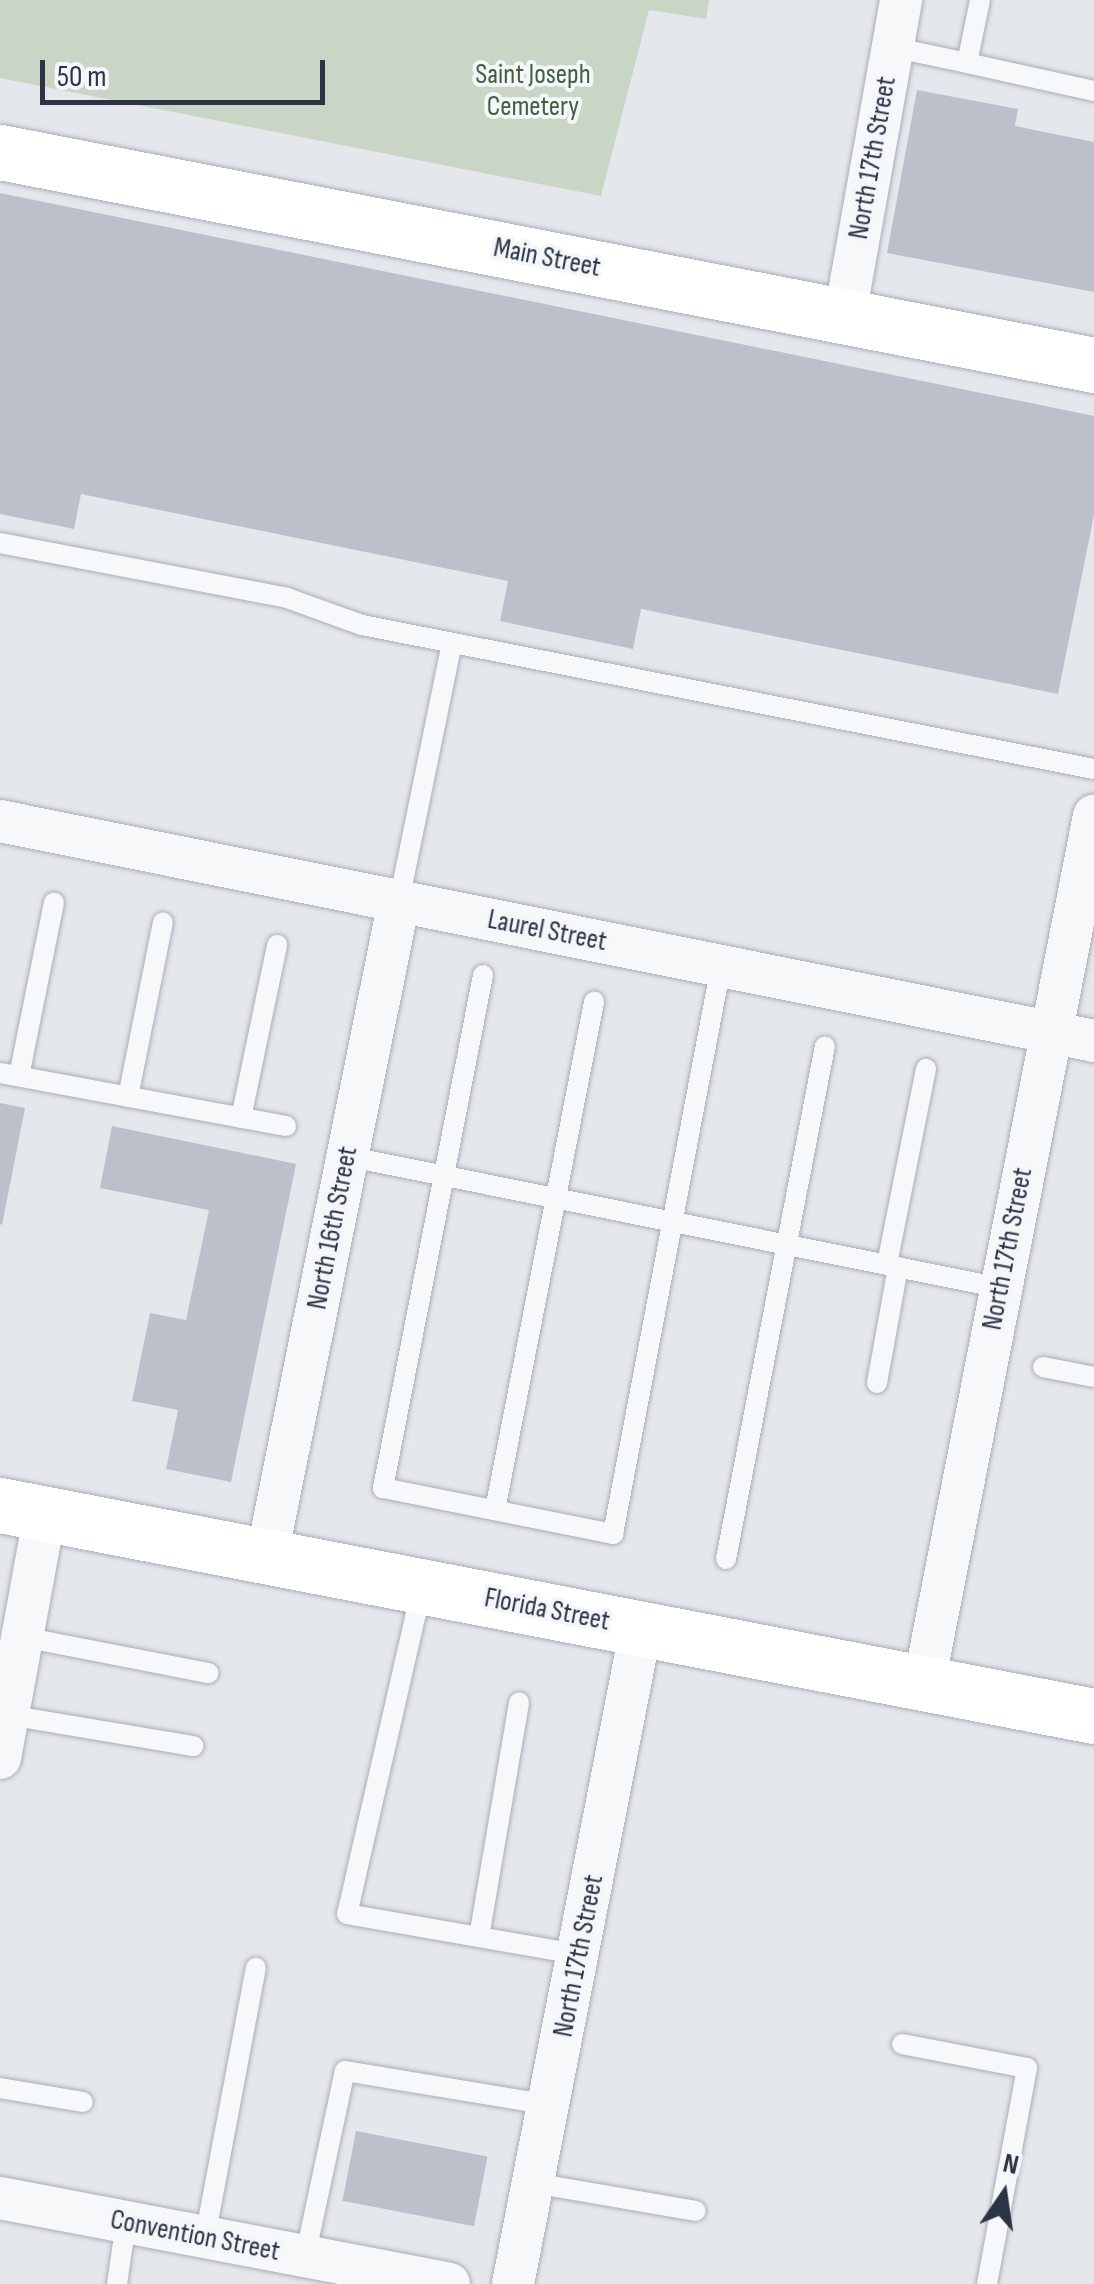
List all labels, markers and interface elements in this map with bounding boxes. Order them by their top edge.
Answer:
scale bar [45,40,330,102]
park label: Saint Joseph Cemetery [475,58,591,124]
text: 50 m [57,59,106,95]
street label: North 17th Street [842,74,904,242]
street label: Main Street [491,231,603,285]
street label: Laurel Street [485,903,609,959]
street label: North 16th Street [301,1144,365,1312]
street label: North 17th Street [976,1165,1040,1333]
street label: Florida Street [482,1581,612,1639]
street label: North 17th Street [547,1872,611,2040]
north arrow [954,2144,1054,2244]
text: N [1000,2147,1022,2182]
street label: Convention Street [107,2203,283,2269]

